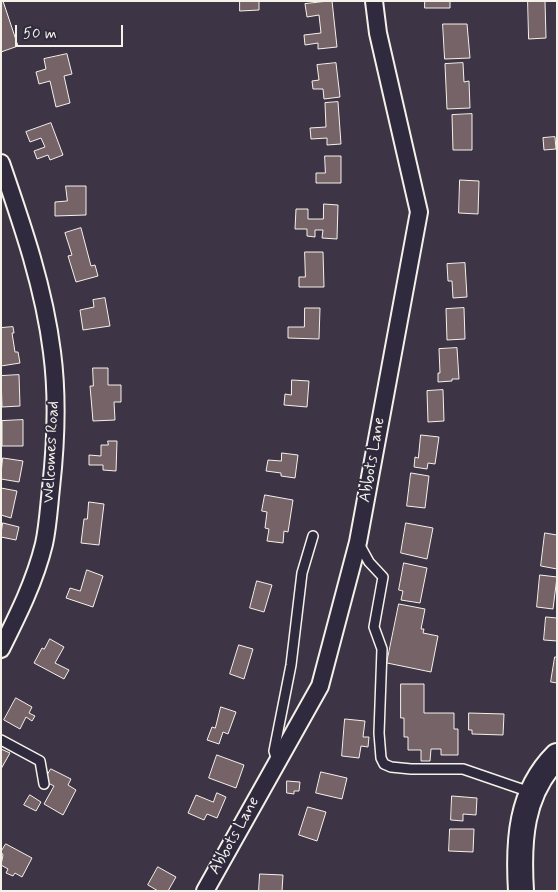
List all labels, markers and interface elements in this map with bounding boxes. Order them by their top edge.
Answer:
scale bar [18,15,125,47]
text: 50 m [23,24,57,44]
street label: Welcomes Road [40,400,64,504]
street label: Abbots Lane [356,416,390,504]
street label: Abbots Lane [206,794,264,878]

